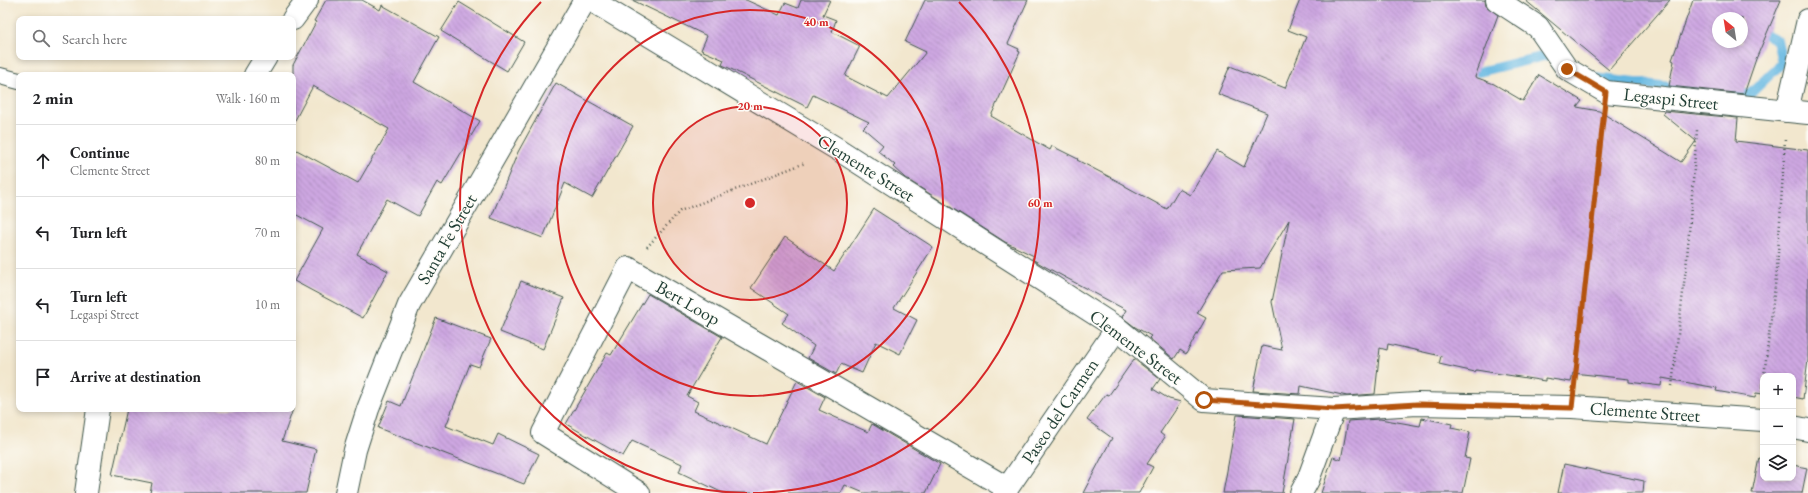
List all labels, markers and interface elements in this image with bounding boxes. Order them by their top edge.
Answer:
north arrow [1712,12,1748,48]
text: 40 m [803,14,829,30]
search box [16,16,296,60]
icon: search [30,27,52,49]
text: Search here [62,29,127,48]
route end [1558,60,1576,78]
street label: Legaspi Street [1622,82,1720,115]
text: 2 min [32,87,73,109]
text: Walk · 160 m [216,90,280,107]
text: 20 m [737,98,763,114]
street label: Clemente Street [813,129,919,207]
text: Continue [70,143,130,162]
icon: ahead [32,150,54,172]
text: 80 m [255,152,280,169]
text: Clemente Street [70,162,150,179]
street label: Santa Fe Street [412,189,482,288]
text: 60 m [1027,195,1053,211]
centre of rings [743,196,757,210]
icon: left [32,222,54,244]
text: Turn left [70,223,127,242]
text: 70 m [255,224,280,241]
street label: Bert Loop [652,275,725,330]
text: Turn left [70,287,127,306]
icon: left [32,294,54,316]
text: 10 m [255,296,280,313]
street label: Clemente Street [1085,304,1188,389]
text: Legaspi Street [70,306,139,323]
street label: Paseo del Carmen [1016,353,1103,468]
icon: arrive [32,366,54,388]
text: Arrive at destination [70,367,201,386]
map controls [1760,373,1796,481]
button: + [1760,373,1796,409]
route start [1195,391,1213,409]
street label: Clemente Street [1589,396,1701,427]
button: − [1760,409,1796,445]
button: layers [1760,445,1796,481]

